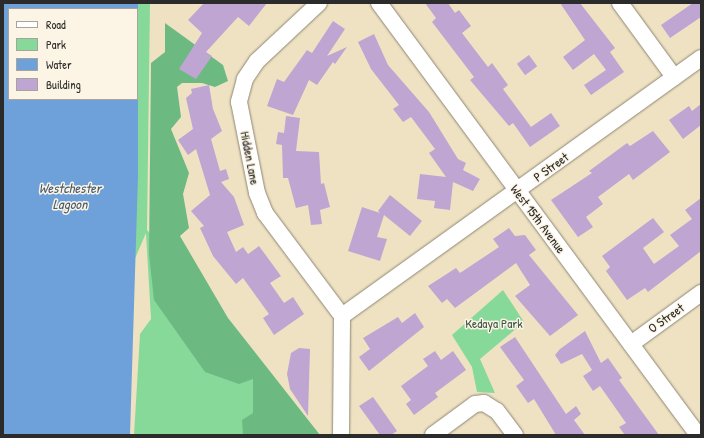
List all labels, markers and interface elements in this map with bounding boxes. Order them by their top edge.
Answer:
legend [8,8,138,100]
text: Road [46,16,66,33]
text: Park [46,36,66,53]
text: Water [46,56,72,73]
text: Building [46,76,81,93]
street label: Hidden Lane [237,130,263,186]
street label: P Street [530,149,572,185]
water label: Westchester Lagoon [39,180,101,212]
street label: West 15th Avenue [507,182,569,256]
street label: O Street [645,300,687,336]
park label: Kedaya Park [465,315,523,331]

